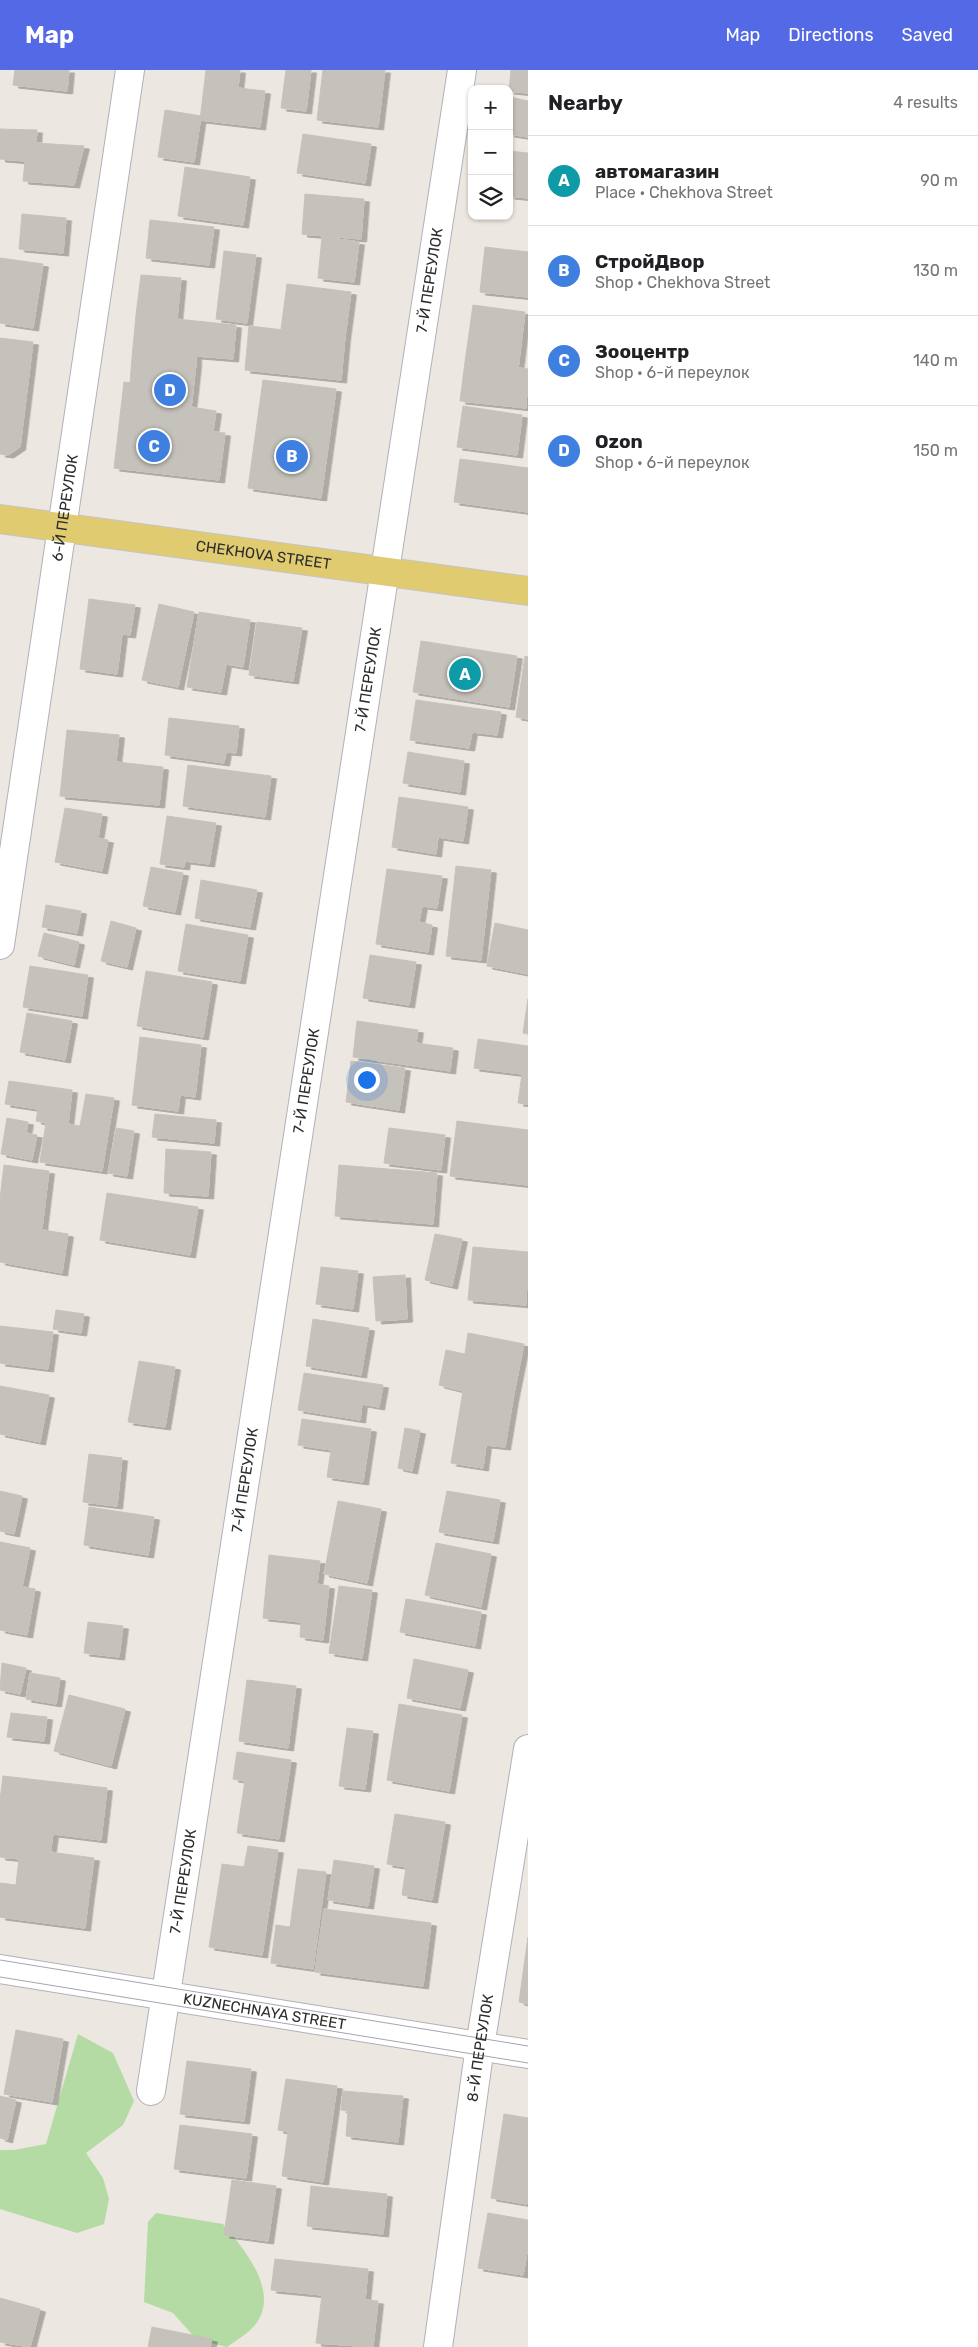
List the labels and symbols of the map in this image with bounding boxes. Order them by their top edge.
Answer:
street label: 7-Й ПЕРЕУЛОК [413,226,447,334]
pin: D [154,371,186,409]
pin: C [138,427,170,465]
pin: B [276,437,308,475]
street label: 6-Й ПЕРЕУЛОК [48,453,82,563]
street label: CHEKHOVA STREET [195,537,333,573]
street label: 7-Й ПЕРЕУЛОК [351,625,385,734]
pin: A [449,655,481,693]
street label: 7-Й ПЕРЕУЛОК [289,1027,323,1135]
your location [354,1067,380,1093]
street label: 7-Й ПЕРЕУЛОК [228,1426,262,1534]
street label: 7-Й ПЕРЕУЛОК [166,1827,200,1935]
street label: KUZNECHNAYA STREET [182,1990,348,2034]
street label: 8-Й ПЕРЕУЛОК [463,1992,497,2103]

